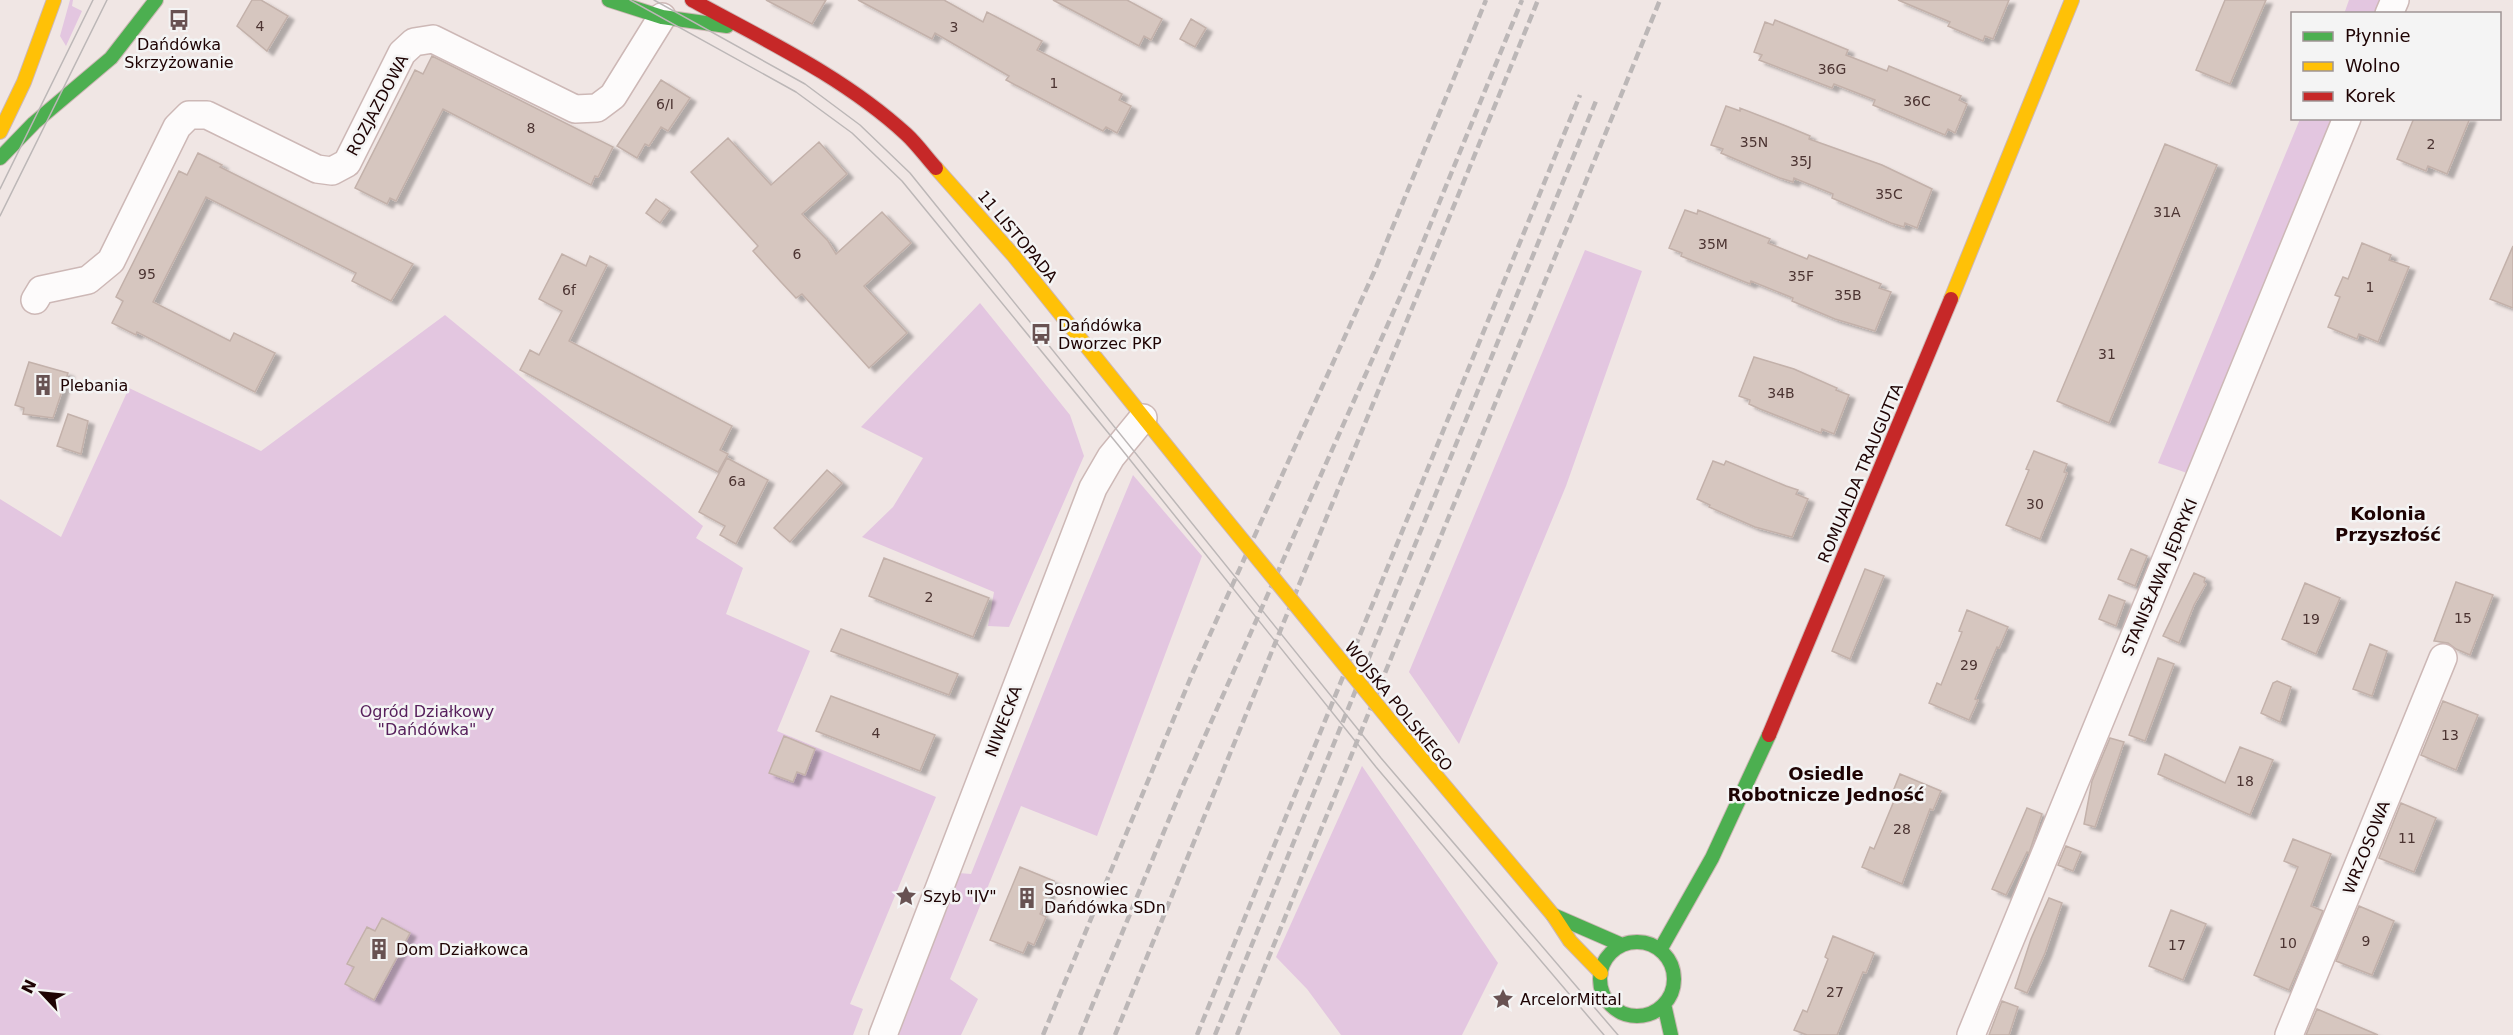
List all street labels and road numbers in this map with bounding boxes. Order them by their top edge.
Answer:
street label: ROZJAZDOWA [343,51,412,159]
street label: 11 LISTOPADA [974,186,1062,286]
street label: ROMUALDA TRAUGUTTA [1814,381,1907,566]
street label: STANISŁAWA JĘDRYKI [2118,496,2201,659]
street label: WOJSKA POLSKIEGO [1341,638,1457,775]
street label: NIWECKA [981,683,1026,760]
street label: WRZOSOWA [2339,798,2394,897]

